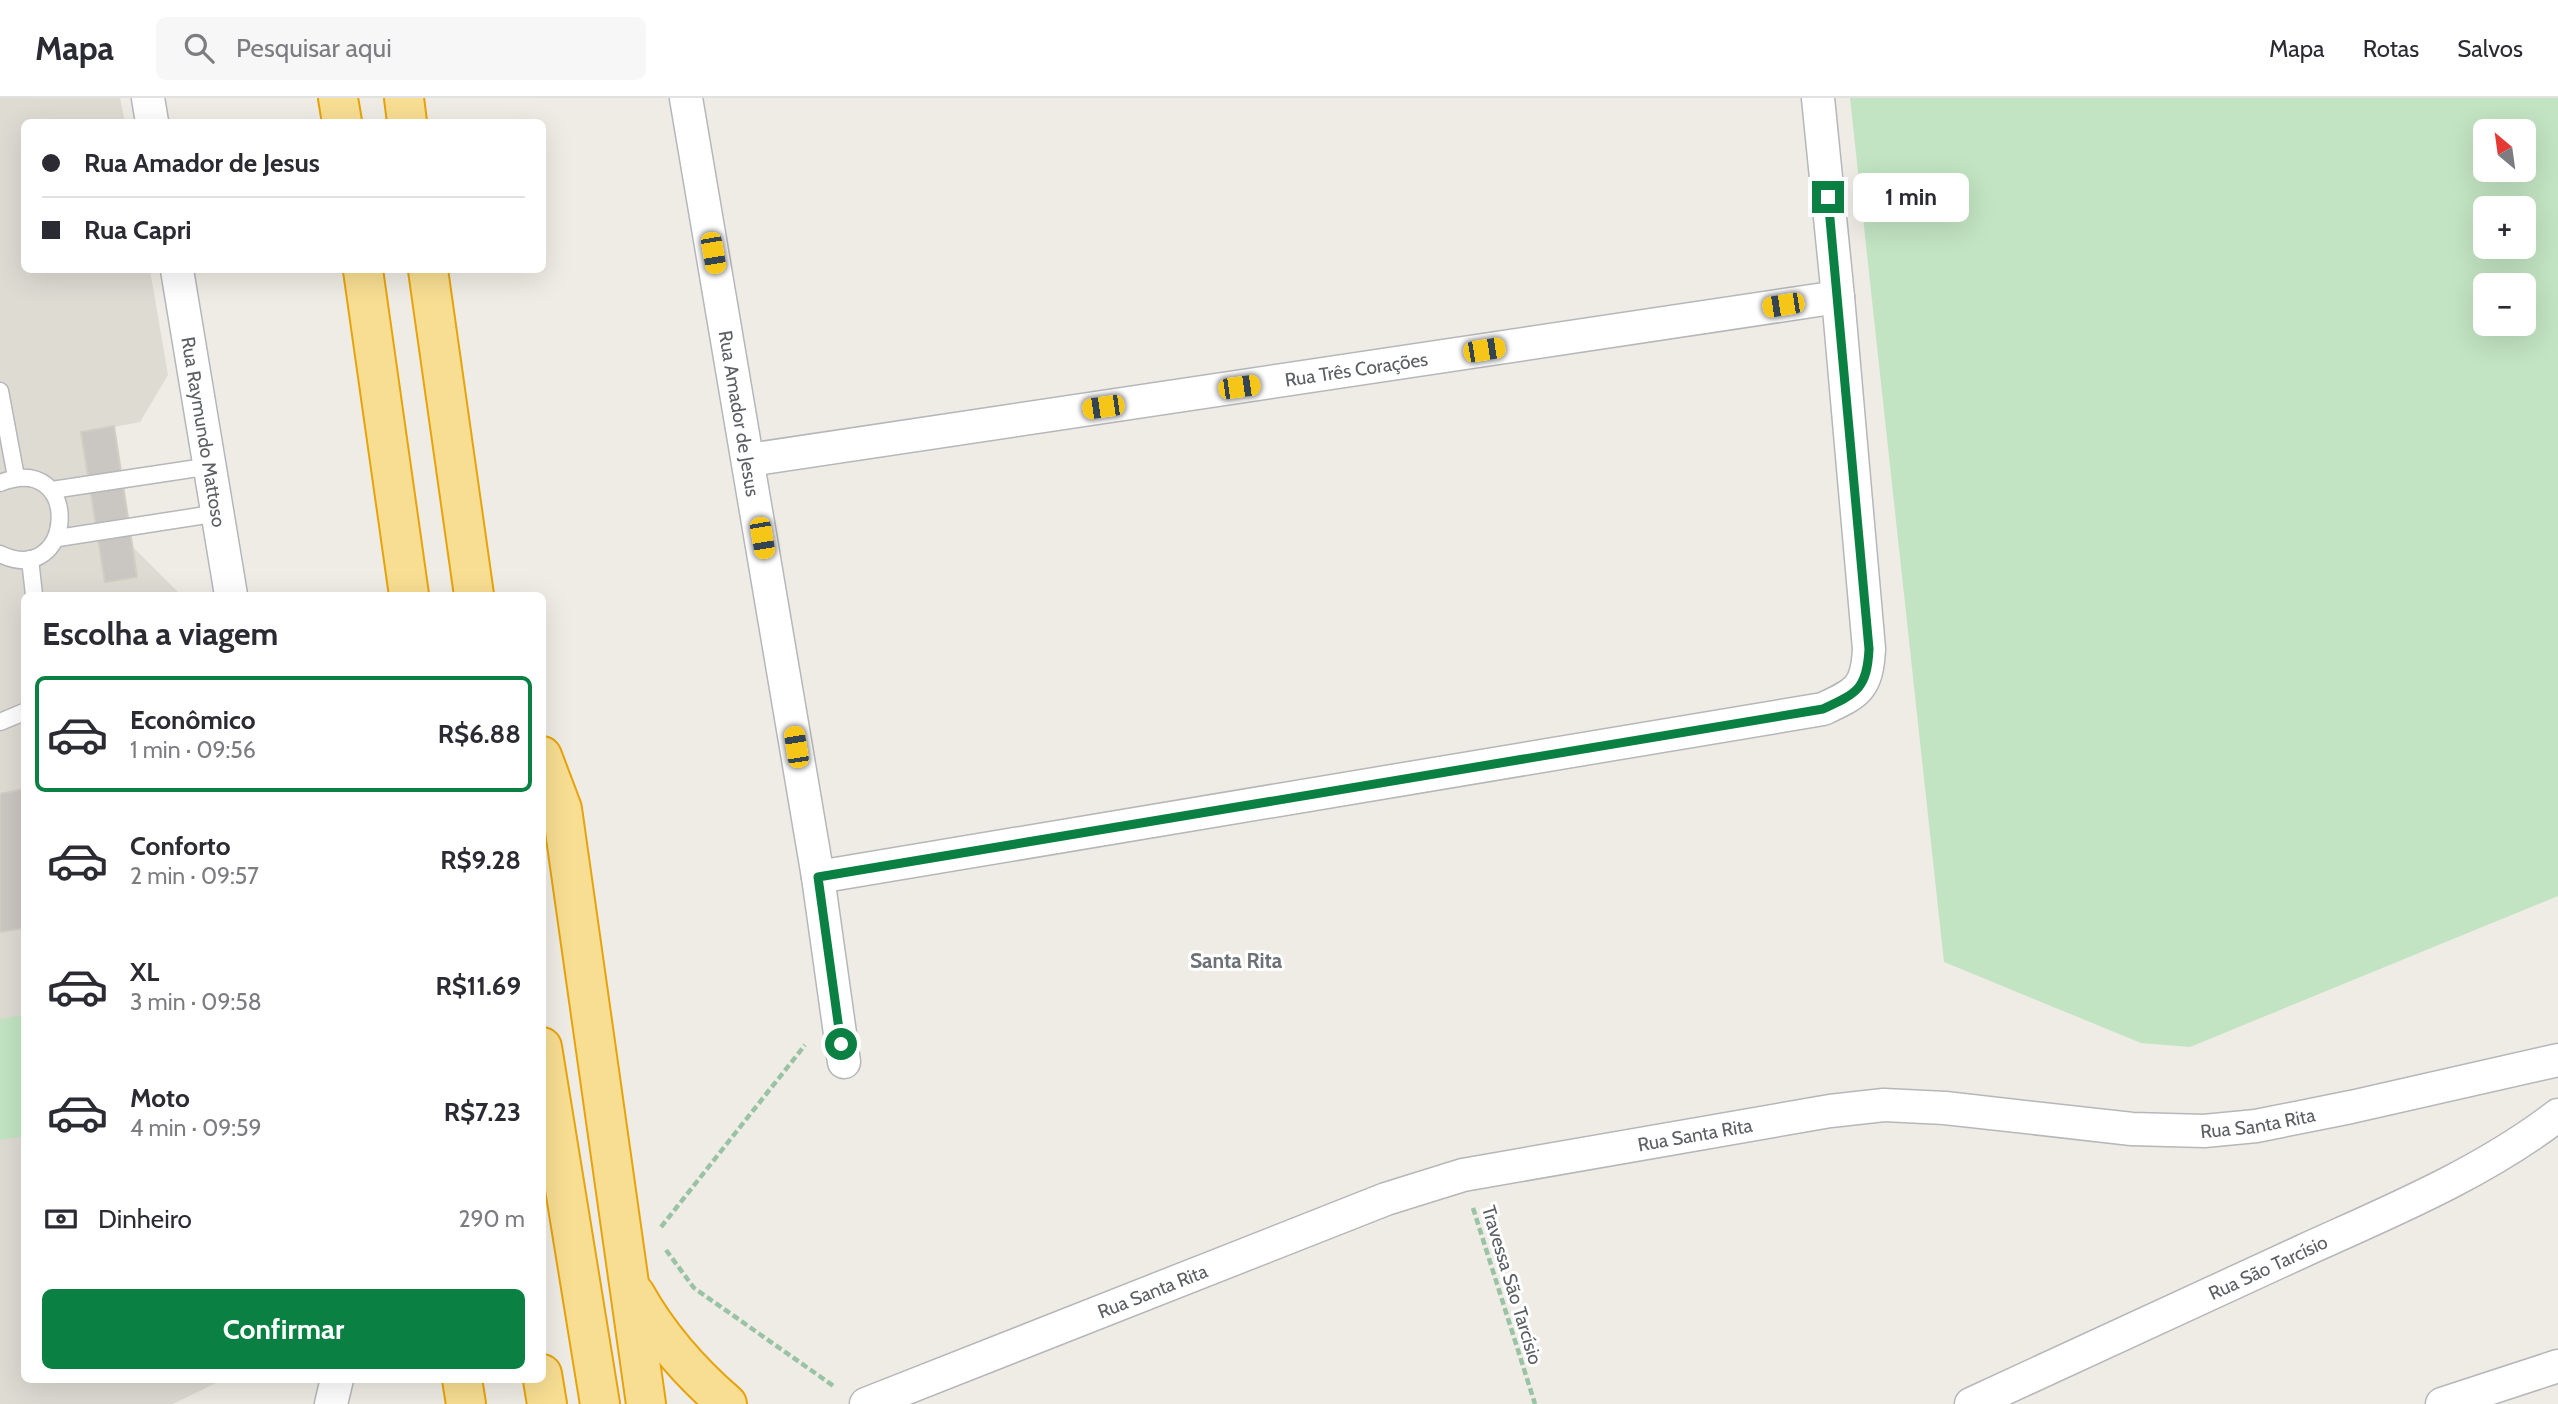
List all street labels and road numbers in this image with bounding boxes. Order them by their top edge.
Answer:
street label: Rua Amador de Jesus [714,329,765,498]
street label: Rua Raymundo Mattoso [177,335,231,529]
street label: Rua Três Corações [1283,347,1429,391]
street label: Rua Santa Rita [2199,1103,2317,1143]
street label: Rua Santa Rita [1636,1113,1754,1156]
street label: Travessa São Tarcísio [1477,1203,1547,1367]
street label: Rua São Tarcísio [2205,1230,2331,1305]
street label: Rua Santa Rita [1094,1259,1211,1323]

